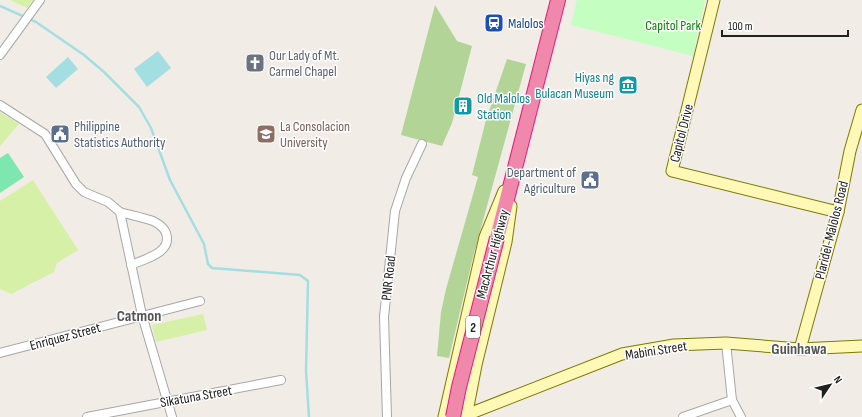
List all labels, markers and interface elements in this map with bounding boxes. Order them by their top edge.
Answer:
station icon: Malolos [483,12,505,34]
scale bar [722,12,848,38]
place label: Malolos [508,15,544,32]
park label: Capitol Park [645,17,701,34]
text: 100 m [728,19,753,34]
place label: Our Lady of Mt. Carmel Chapel [269,47,339,80]
church icon: Our Lady of Mt. Carmel Chapel [244,52,266,74]
place label: Hiyas ng Bulacan Museum [535,69,614,102]
museum icon: Hiyas ng Bulacan Museum [617,74,639,96]
place label: Old Malolos Station [477,90,530,123]
building icon: Old Malolos Station [452,95,474,117]
street label: Capitol Drive [666,102,697,164]
place label: Philippine Statistics Authority [74,118,166,151]
place label: La Consolacion University [280,118,350,151]
public building icon: Philippine Statistics Authority [49,123,71,145]
school or university icon: La Consolacion University [255,123,277,145]
place label: Department of Agriculture [507,164,577,197]
public building icon: Department of Agriculture [579,169,601,191]
street label: Plaridel-Malolos Road [811,179,852,281]
street label: MacArthur Highway [472,207,513,301]
street label: PNR Road [378,255,399,301]
district label: Catmon [117,307,161,326]
road number: 2 [466,316,480,338]
street label: Enriquez Street [28,319,102,354]
street label: Mabini Street [624,337,688,364]
district label: Guinhawa [771,340,827,359]
north arrow [810,365,850,405]
text: N [831,373,845,386]
street label: Sikatuna Street [159,382,233,411]

